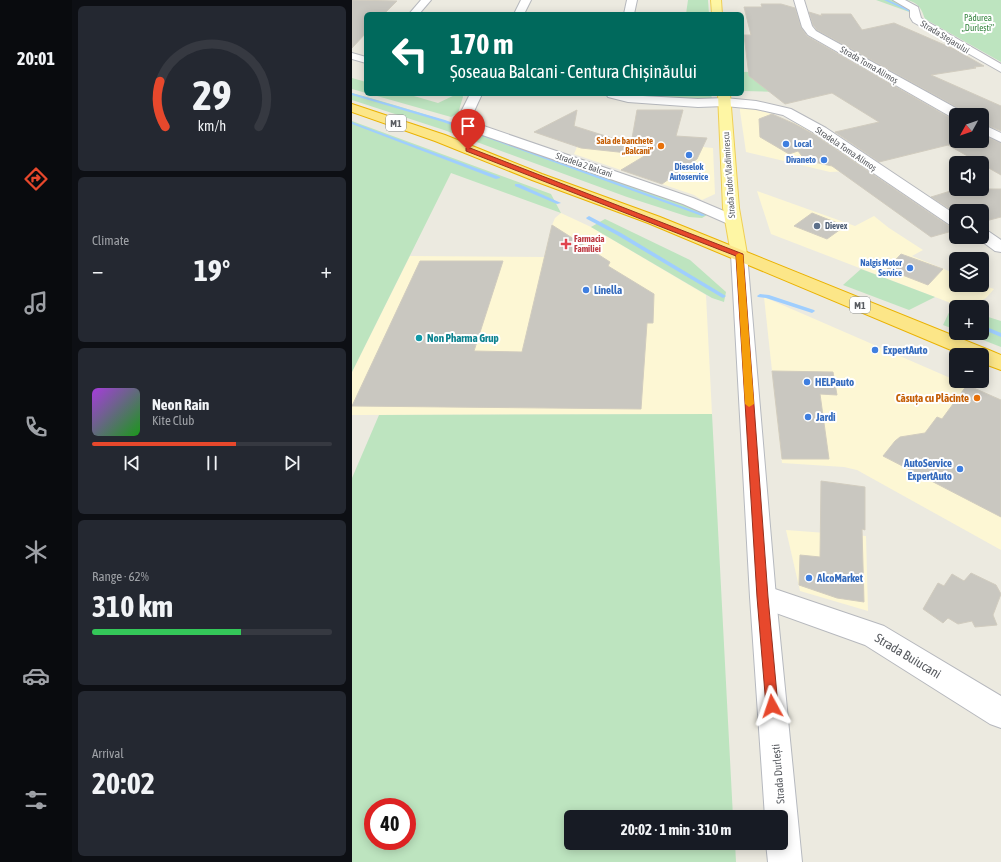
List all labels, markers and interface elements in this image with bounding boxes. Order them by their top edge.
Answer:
park label: Pădurea „Durlești” [962,13,994,33]
street label: Strada Stejarului [919,19,971,55]
icon: left [384,28,436,80]
text: 170 m [450,28,513,60]
street label: Strada Toma Alimoș [838,44,900,86]
text: 20:01 [17,48,55,69]
text: Șoseaua Balcani - Centura Chișinăului [450,61,697,82]
text: 29 [192,70,232,118]
north arrow [949,108,989,148]
map controls [949,108,989,388]
pin [451,109,485,150]
road number: M1 [386,115,406,131]
icon: arrive [457,115,479,137]
text: km/h [198,117,226,133]
street label: Stradela Toma Alimoș [814,125,878,173]
street label: Strada Tudor Vladimirescu [721,132,737,218]
place label: Sala de banchete „Balcani” [596,136,653,156]
marker: Local [781,139,791,149]
place label: Local [794,139,812,149]
marker: Sala de banchete „Balcani” [656,141,666,151]
marker: Dieselok Autoservice [684,150,694,160]
street label: Stradela 2 Balcani [554,151,614,179]
place label: Divaneto [786,155,816,165]
marker: Divaneto [819,155,829,165]
button: sound [949,156,989,196]
place label: Dieselok Autoservice [669,162,708,182]
icon: directions [22,165,50,193]
button: search [949,204,989,244]
marker: Dievex [812,221,822,231]
place label: Dievex [825,221,848,231]
text: Climate [92,233,129,248]
place label: Farmacia Familiei [574,234,605,254]
marker: Farmacia Familiei [561,239,571,249]
button: layers [949,252,989,292]
text: 19° [194,253,230,287]
text: − [92,257,103,283]
text: + [321,257,332,283]
place label: Nalgis Motor Service [860,258,902,278]
marker: Nalgis Motor Service [905,263,915,273]
place label: Linella [594,284,622,296]
marker: Linella [581,285,591,295]
icon: music [22,289,50,317]
road number: M1 [850,297,870,313]
button: + [949,300,989,340]
place label: Non Pharma Grup [427,332,499,344]
marker: Non Pharma Grup [414,333,424,343]
place label: ExpertAuto [883,344,928,356]
marker: ExpertAuto [870,345,880,355]
button: − [949,348,989,388]
place label: HELPauto [815,376,854,388]
marker: HELPauto [802,377,812,387]
place label: Căsuța cu Plăcinte [896,392,969,405]
marker: Căsuța cu Plăcinte [972,393,982,403]
text: Neon Rain [152,396,209,413]
place label: Jardi [815,411,836,423]
marker: Jardi [803,412,813,422]
icon: phone [22,413,50,441]
text: Kite Club [152,413,194,428]
icon: previous [121,452,143,474]
icon: pause [201,452,223,474]
icon: next [281,452,303,474]
place label: AutoService ExpertAuto [903,457,952,482]
marker: AutoService ExpertAuto [955,464,965,474]
icon: climate [22,538,50,566]
text: Range · 62% [92,569,149,584]
place label: AlcoMarket [816,572,864,584]
marker: AlcoMarket [804,573,814,583]
text: 310 km [92,589,173,623]
street label: Strada Buiucani [872,630,944,682]
icon: car [22,662,50,690]
position arrow [751,685,793,727]
street label: Strada Durlești [769,744,787,804]
text: Arrival [92,746,124,761]
text: 20:02 [92,766,155,800]
icon: filters [22,786,50,814]
speed limit sign: 40 [364,798,416,850]
text: 20:02 · 1 min · 310 m [621,821,731,838]

